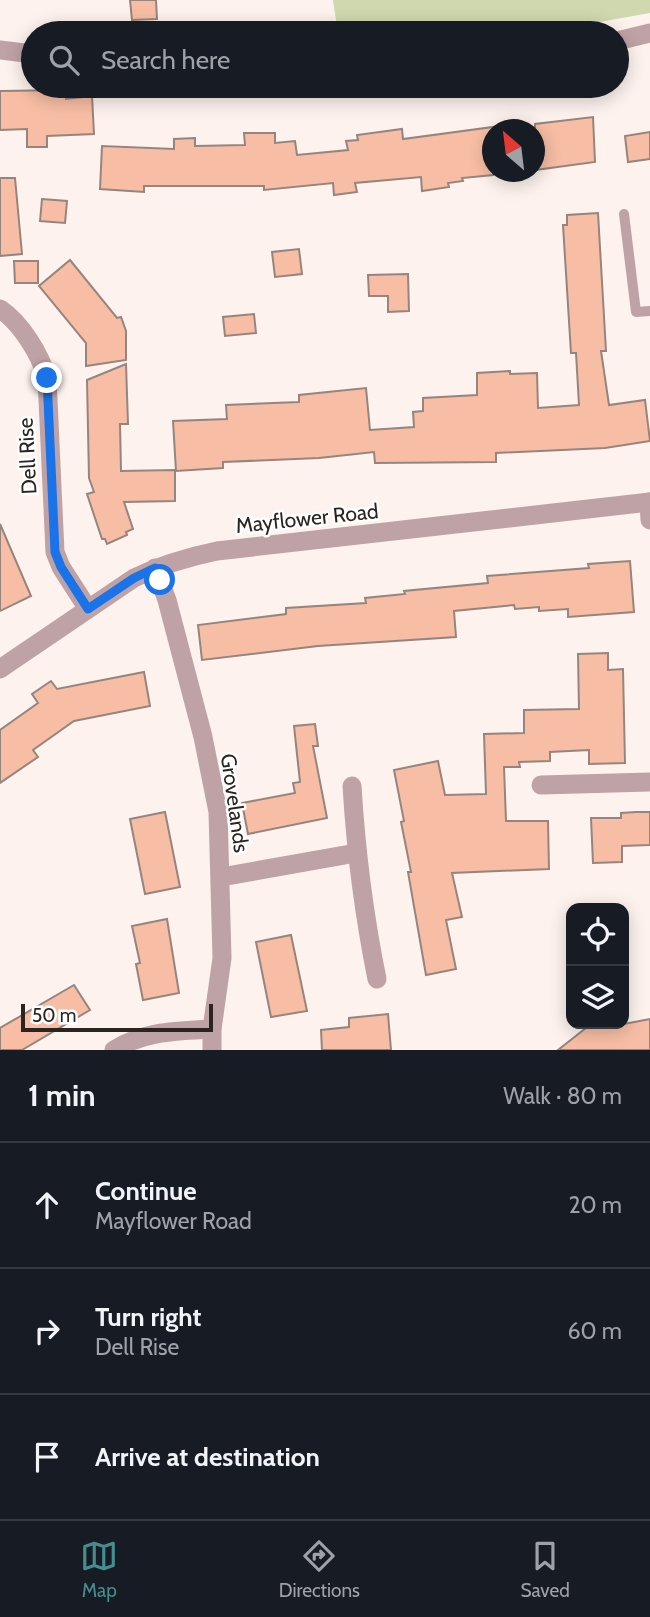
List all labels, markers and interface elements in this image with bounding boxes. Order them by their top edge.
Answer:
search box [21,21,629,98]
icon: search [45,41,83,79]
text: Search here [101,44,230,76]
north arrow [482,119,545,182]
route end [31,362,62,393]
street label: Dell Rise [12,417,41,495]
street label: Mayflower Road [234,498,380,538]
route start [144,564,175,595]
street label: Grovelands [216,752,254,854]
map controls [566,903,629,1029]
button: locate [566,903,629,966]
button: layers [566,966,629,1029]
scale bar [21,1001,214,1033]
text: 50 m [32,1004,76,1027]
text: 1 min [28,1077,96,1114]
text: Walk · 80 m [503,1082,622,1110]
text: Continue [95,1175,197,1207]
icon: ahead [28,1186,66,1224]
text: 20 m [569,1191,622,1219]
text: Mayflower Road [95,1207,252,1235]
text: Turn right [95,1301,201,1333]
icon: right [28,1312,66,1350]
text: 60 m [568,1317,622,1345]
text: Dell Rise [95,1333,179,1361]
icon: arrive [28,1438,66,1476]
text: Arrive at destination [95,1441,320,1473]
tab: Map [80,1537,118,1602]
tab: Directions [279,1537,360,1602]
tab: Saved [520,1537,570,1602]

